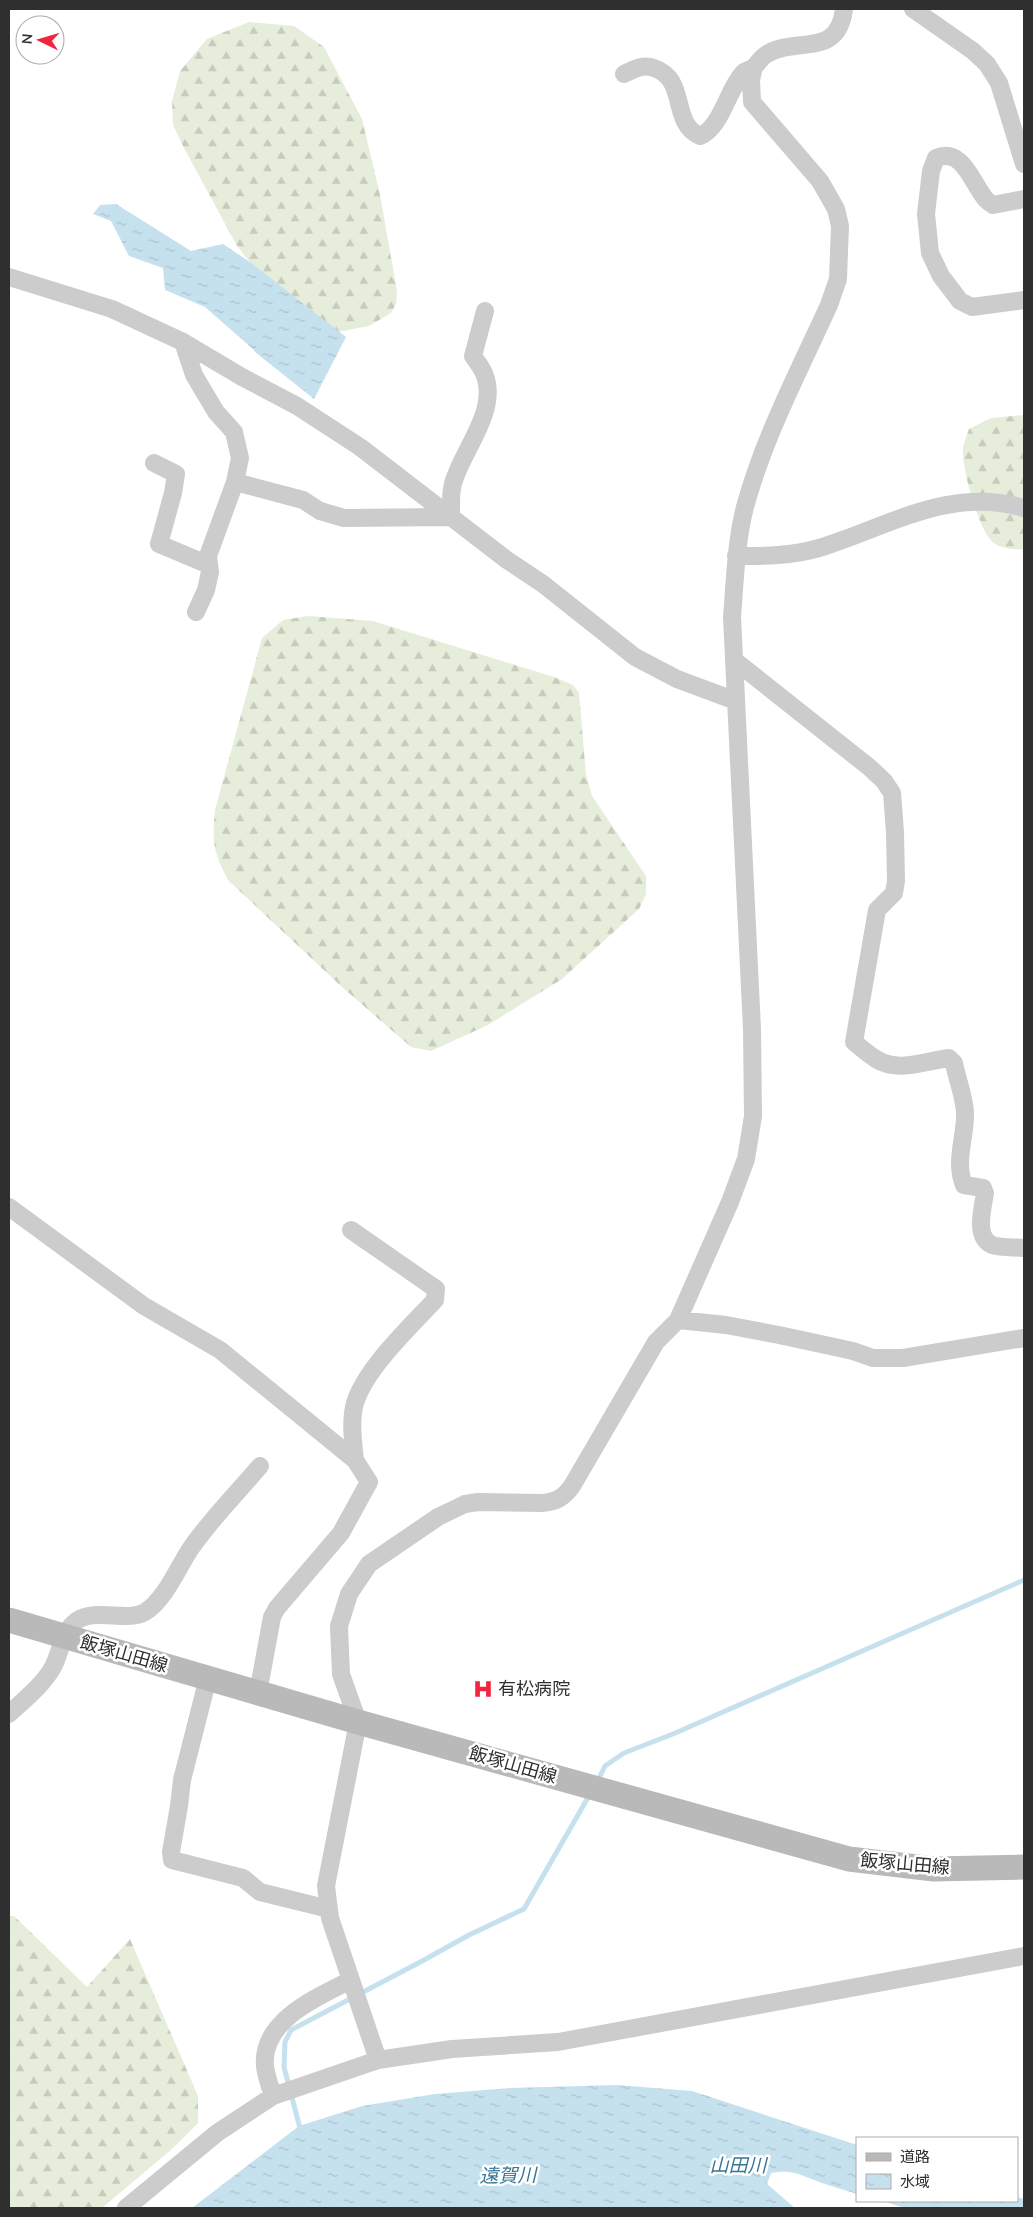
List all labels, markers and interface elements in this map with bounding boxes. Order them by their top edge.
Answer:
north arrow [15,15,65,65]
text: N [18,33,37,45]
street label: 飯塚山田線 [77,1630,171,1678]
place label: 有松病院 [498,1677,570,1701]
hospital icon: 有松病院 [472,1678,494,1700]
street label: 飯塚山田線 [466,1741,560,1789]
street label: 飯塚山田線 [859,1848,951,1880]
legend [856,2137,1018,2202]
text: 道路 [900,2147,930,2167]
water label: 山田川 [709,2153,768,2179]
water label: 遠賀川 [479,2162,539,2189]
text: 水域 [900,2172,930,2192]

